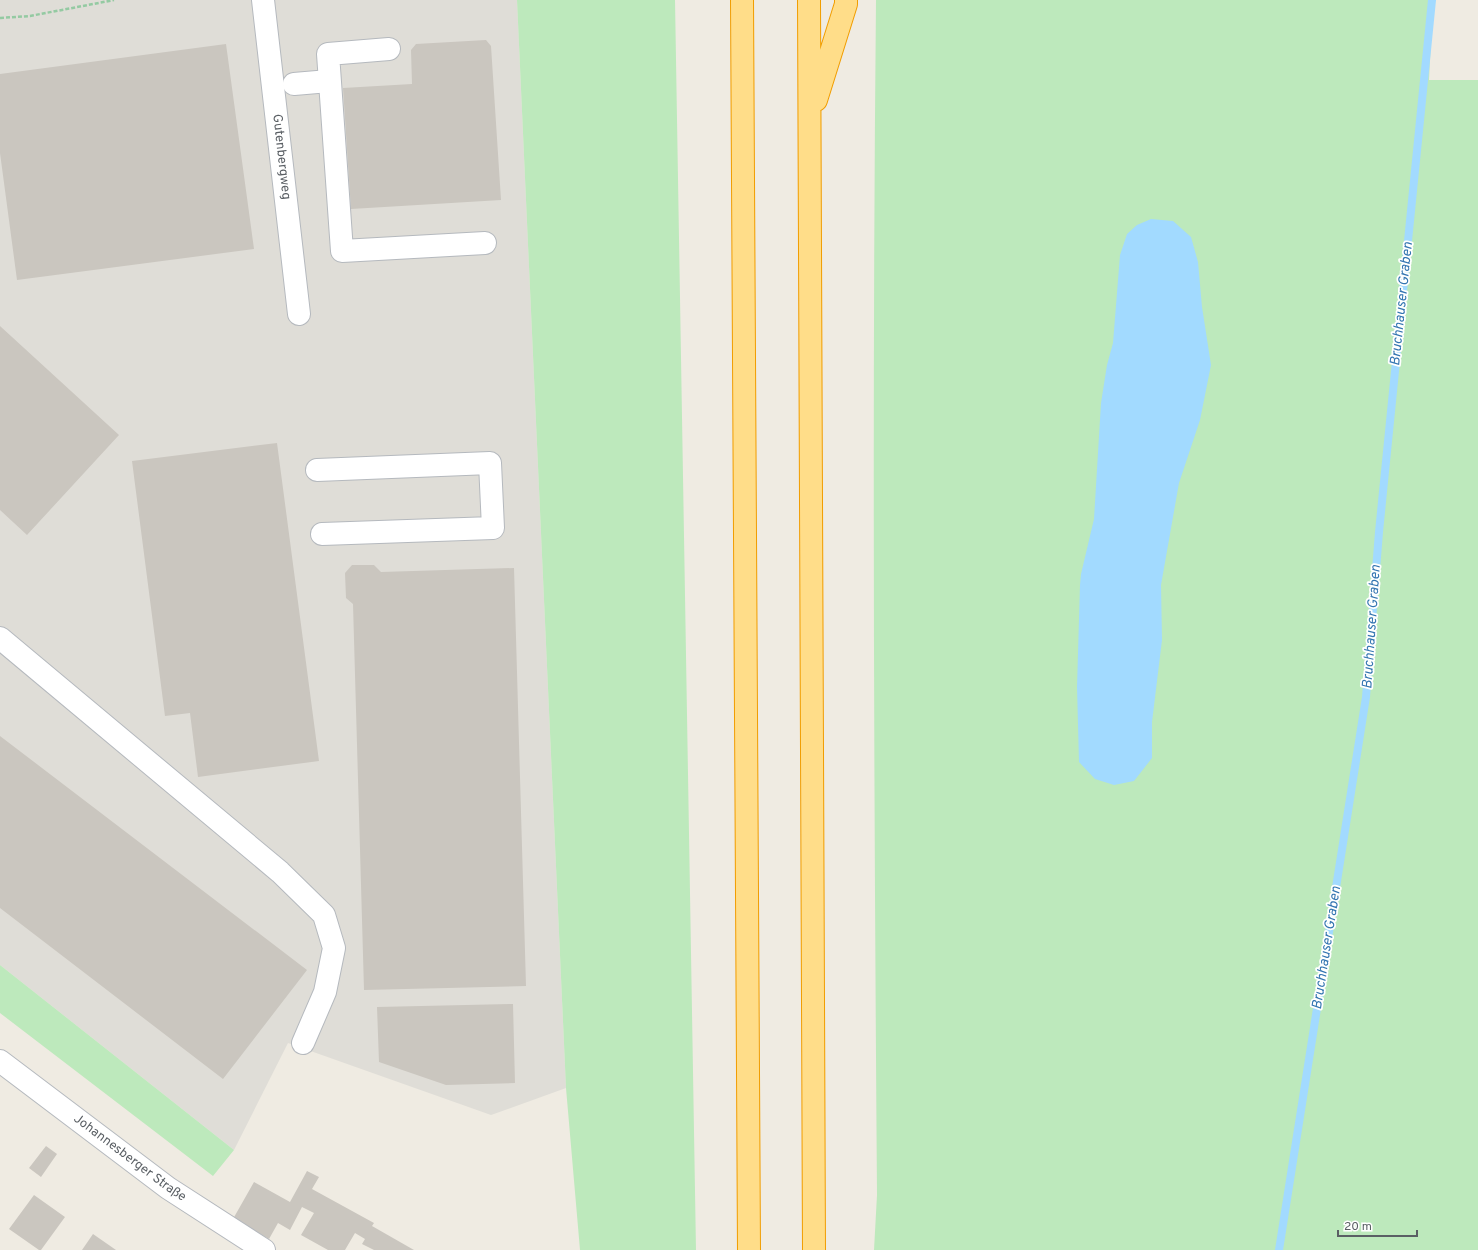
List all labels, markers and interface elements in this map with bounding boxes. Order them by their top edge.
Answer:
street label: Gutenbergweg [268,113,294,201]
water label: Bruchhauser Graben [1387,241,1417,367]
water label: Bruchhauser Graben [1359,564,1385,690]
water label: Bruchhauser Graben [1309,885,1345,1011]
street label: Johannesberger Straße [70,1111,189,1205]
scale bar [1338,1212,1417,1238]
text: 20 m [1344,1219,1372,1235]

